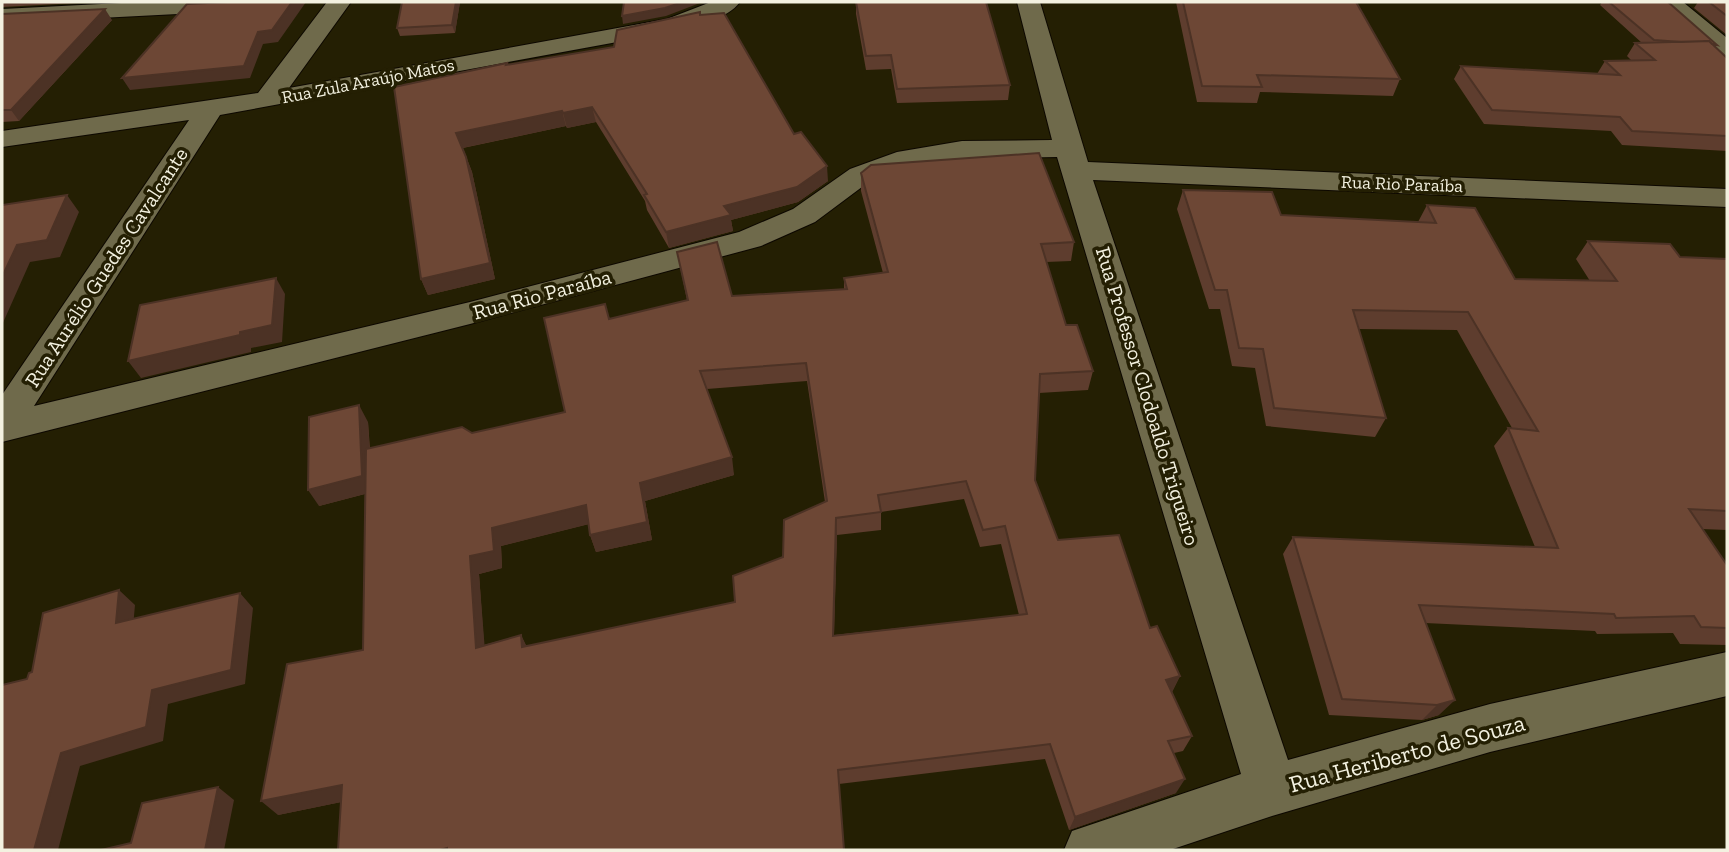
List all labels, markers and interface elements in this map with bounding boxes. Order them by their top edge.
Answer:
street label: Rua Zula Araújo Matos [280,53,456,109]
street label: Rua Aurélio Guedes Cavalcante [19,142,193,391]
street label: Rua Rio Paraíba [1341,171,1464,197]
street label: Rua Professor Clodoaldo Trigueiro [1091,244,1205,548]
street label: Rua Rio Paraíba [470,264,614,324]
street label: Rua Heriberto de Souza [1286,707,1529,798]

